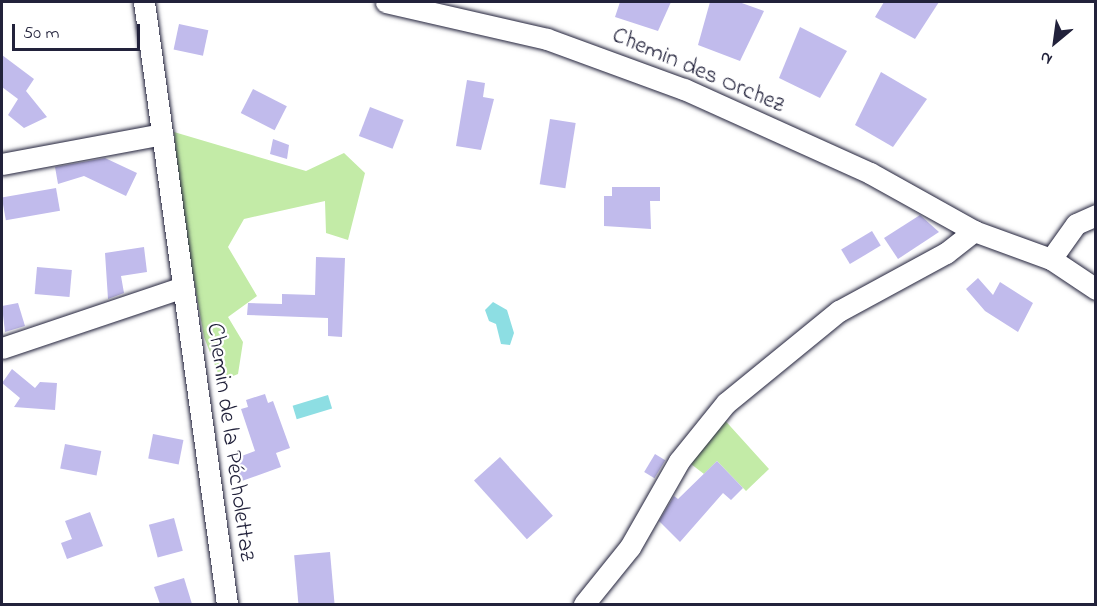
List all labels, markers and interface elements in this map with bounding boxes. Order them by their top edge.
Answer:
scale bar [15,12,142,50]
north arrow [1025,12,1085,72]
text: 50 m [23,21,60,47]
street label: Chemin des Orchez [607,22,789,120]
text: N [1036,45,1057,71]
street label: Chemin de la Pécholettaz [199,321,261,563]

